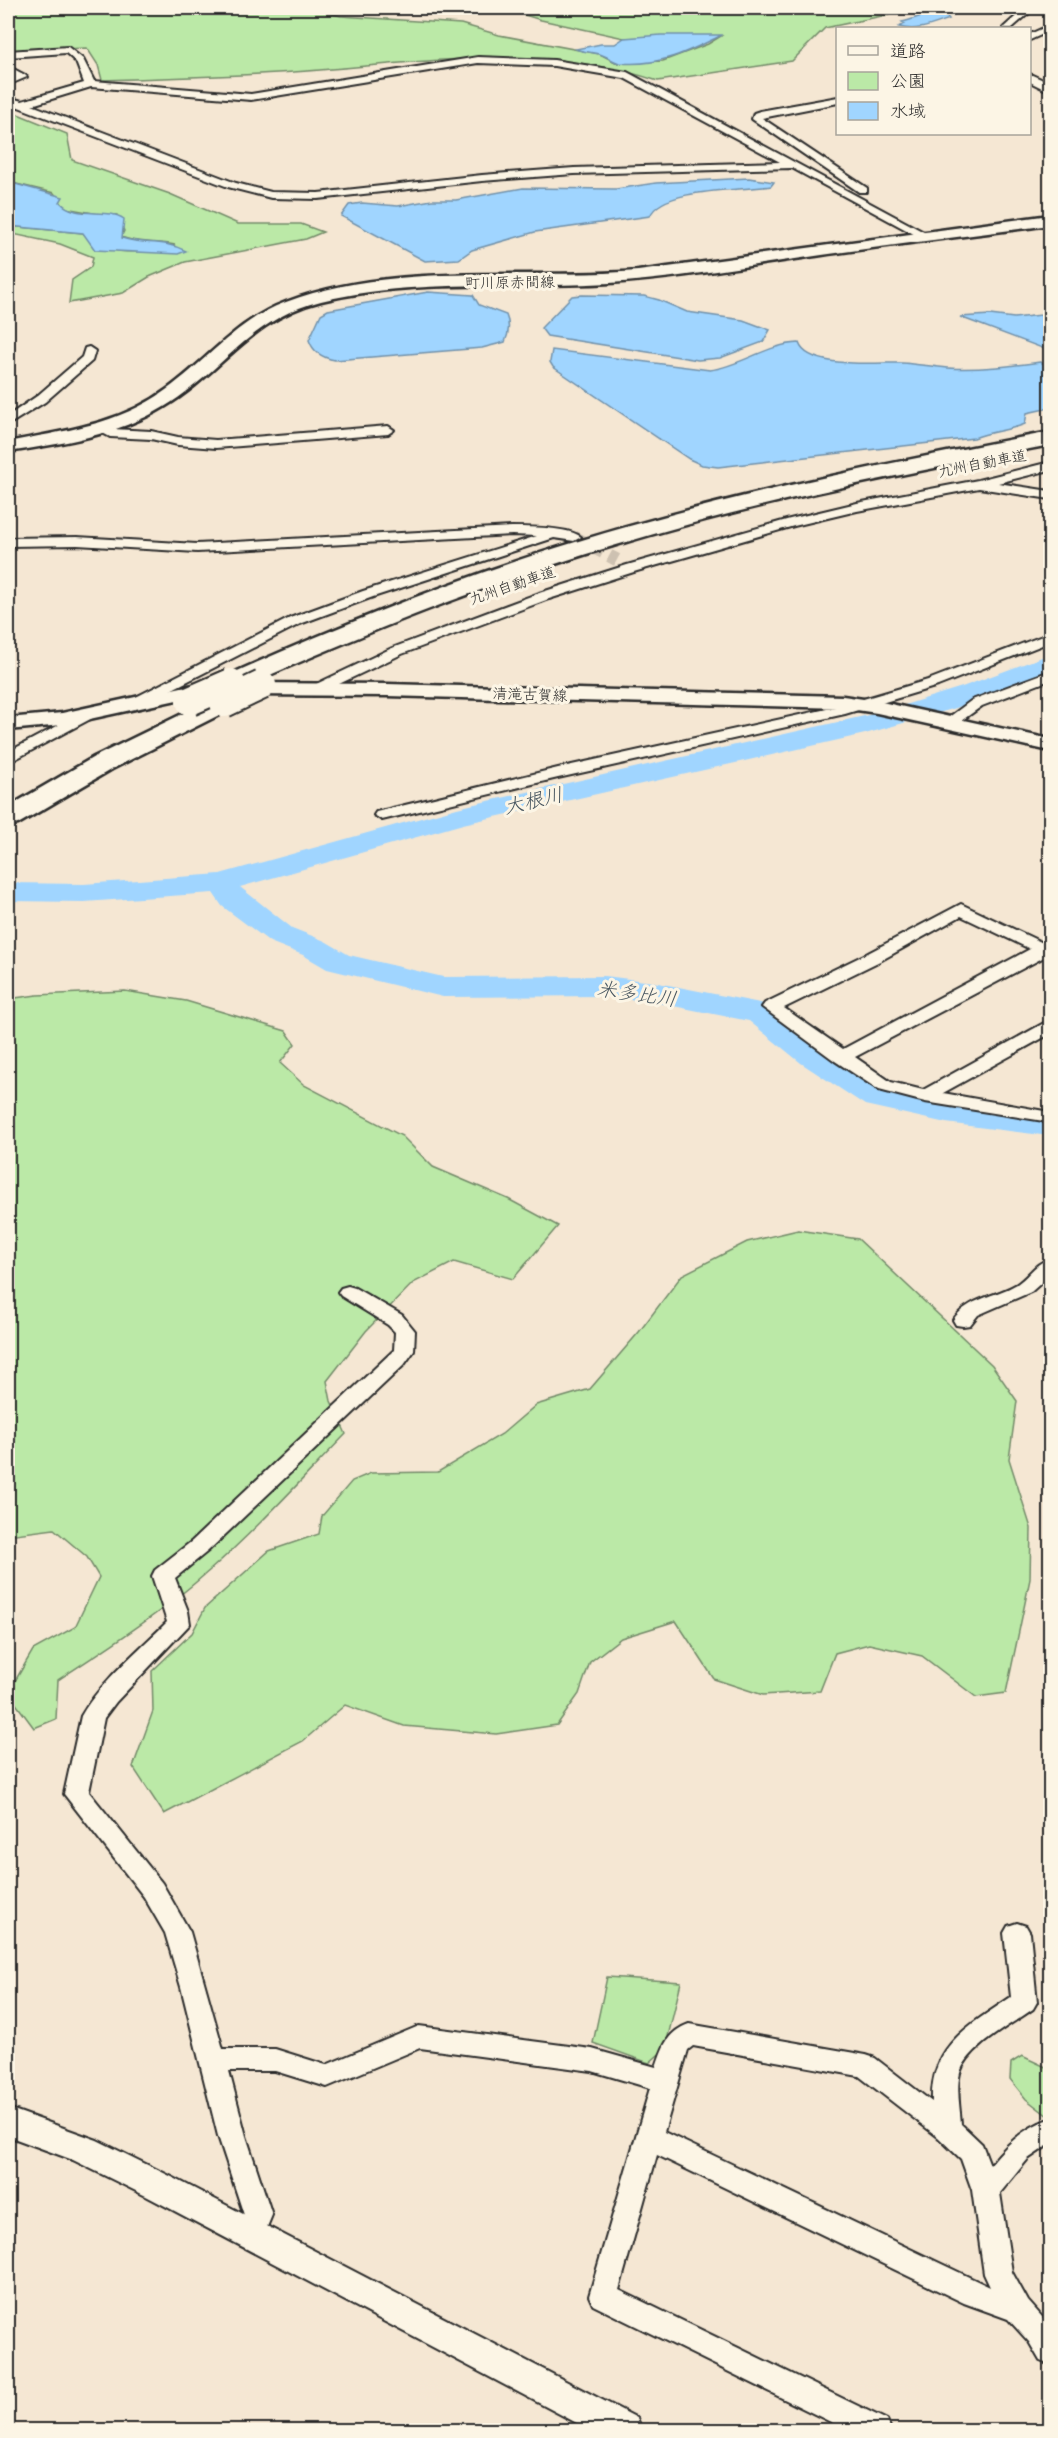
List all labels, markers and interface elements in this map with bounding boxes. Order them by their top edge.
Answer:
legend [836,27,1031,135]
text: 道路 [890,38,926,63]
text: 公園 [890,68,926,93]
text: 水域 [890,98,926,123]
street label: 町川原赤間線 [465,271,555,293]
street label: 九州自動車道 [936,444,1028,482]
street label: 九州自動車道 [466,560,558,610]
street label: 清滝古賀線 [492,682,568,706]
water label: 大根川 [501,780,565,820]
water label: 米多比川 [596,974,678,1012]

